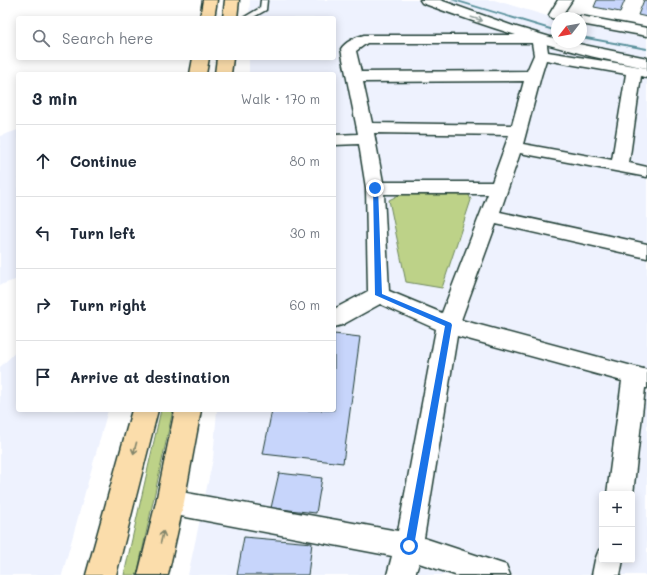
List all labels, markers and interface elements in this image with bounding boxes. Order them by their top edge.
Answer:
north arrow [551,12,587,48]
one-way arrow [470,15,482,23]
search box [16,16,336,60]
icon: search [30,27,52,49]
text: Search here [62,28,153,48]
text: 3 min [32,87,77,109]
text: Walk · 170 m [241,90,320,107]
icon: ahead [32,150,54,172]
text: Continue [70,151,137,171]
text: 80 m [290,152,320,169]
route end [366,179,384,197]
icon: left [32,222,54,244]
text: Turn left [70,223,135,243]
text: 30 m [290,224,320,241]
icon: right [32,294,54,316]
text: Turn right [70,295,147,315]
text: 60 m [290,296,320,313]
icon: arrive [32,366,54,388]
text: Arrive at destination [70,367,230,387]
one-way arrow [131,441,139,454]
map controls [599,491,635,563]
button: + [599,491,635,527]
button: − [599,527,635,563]
one-way arrow [159,531,166,544]
route start [400,537,418,555]

